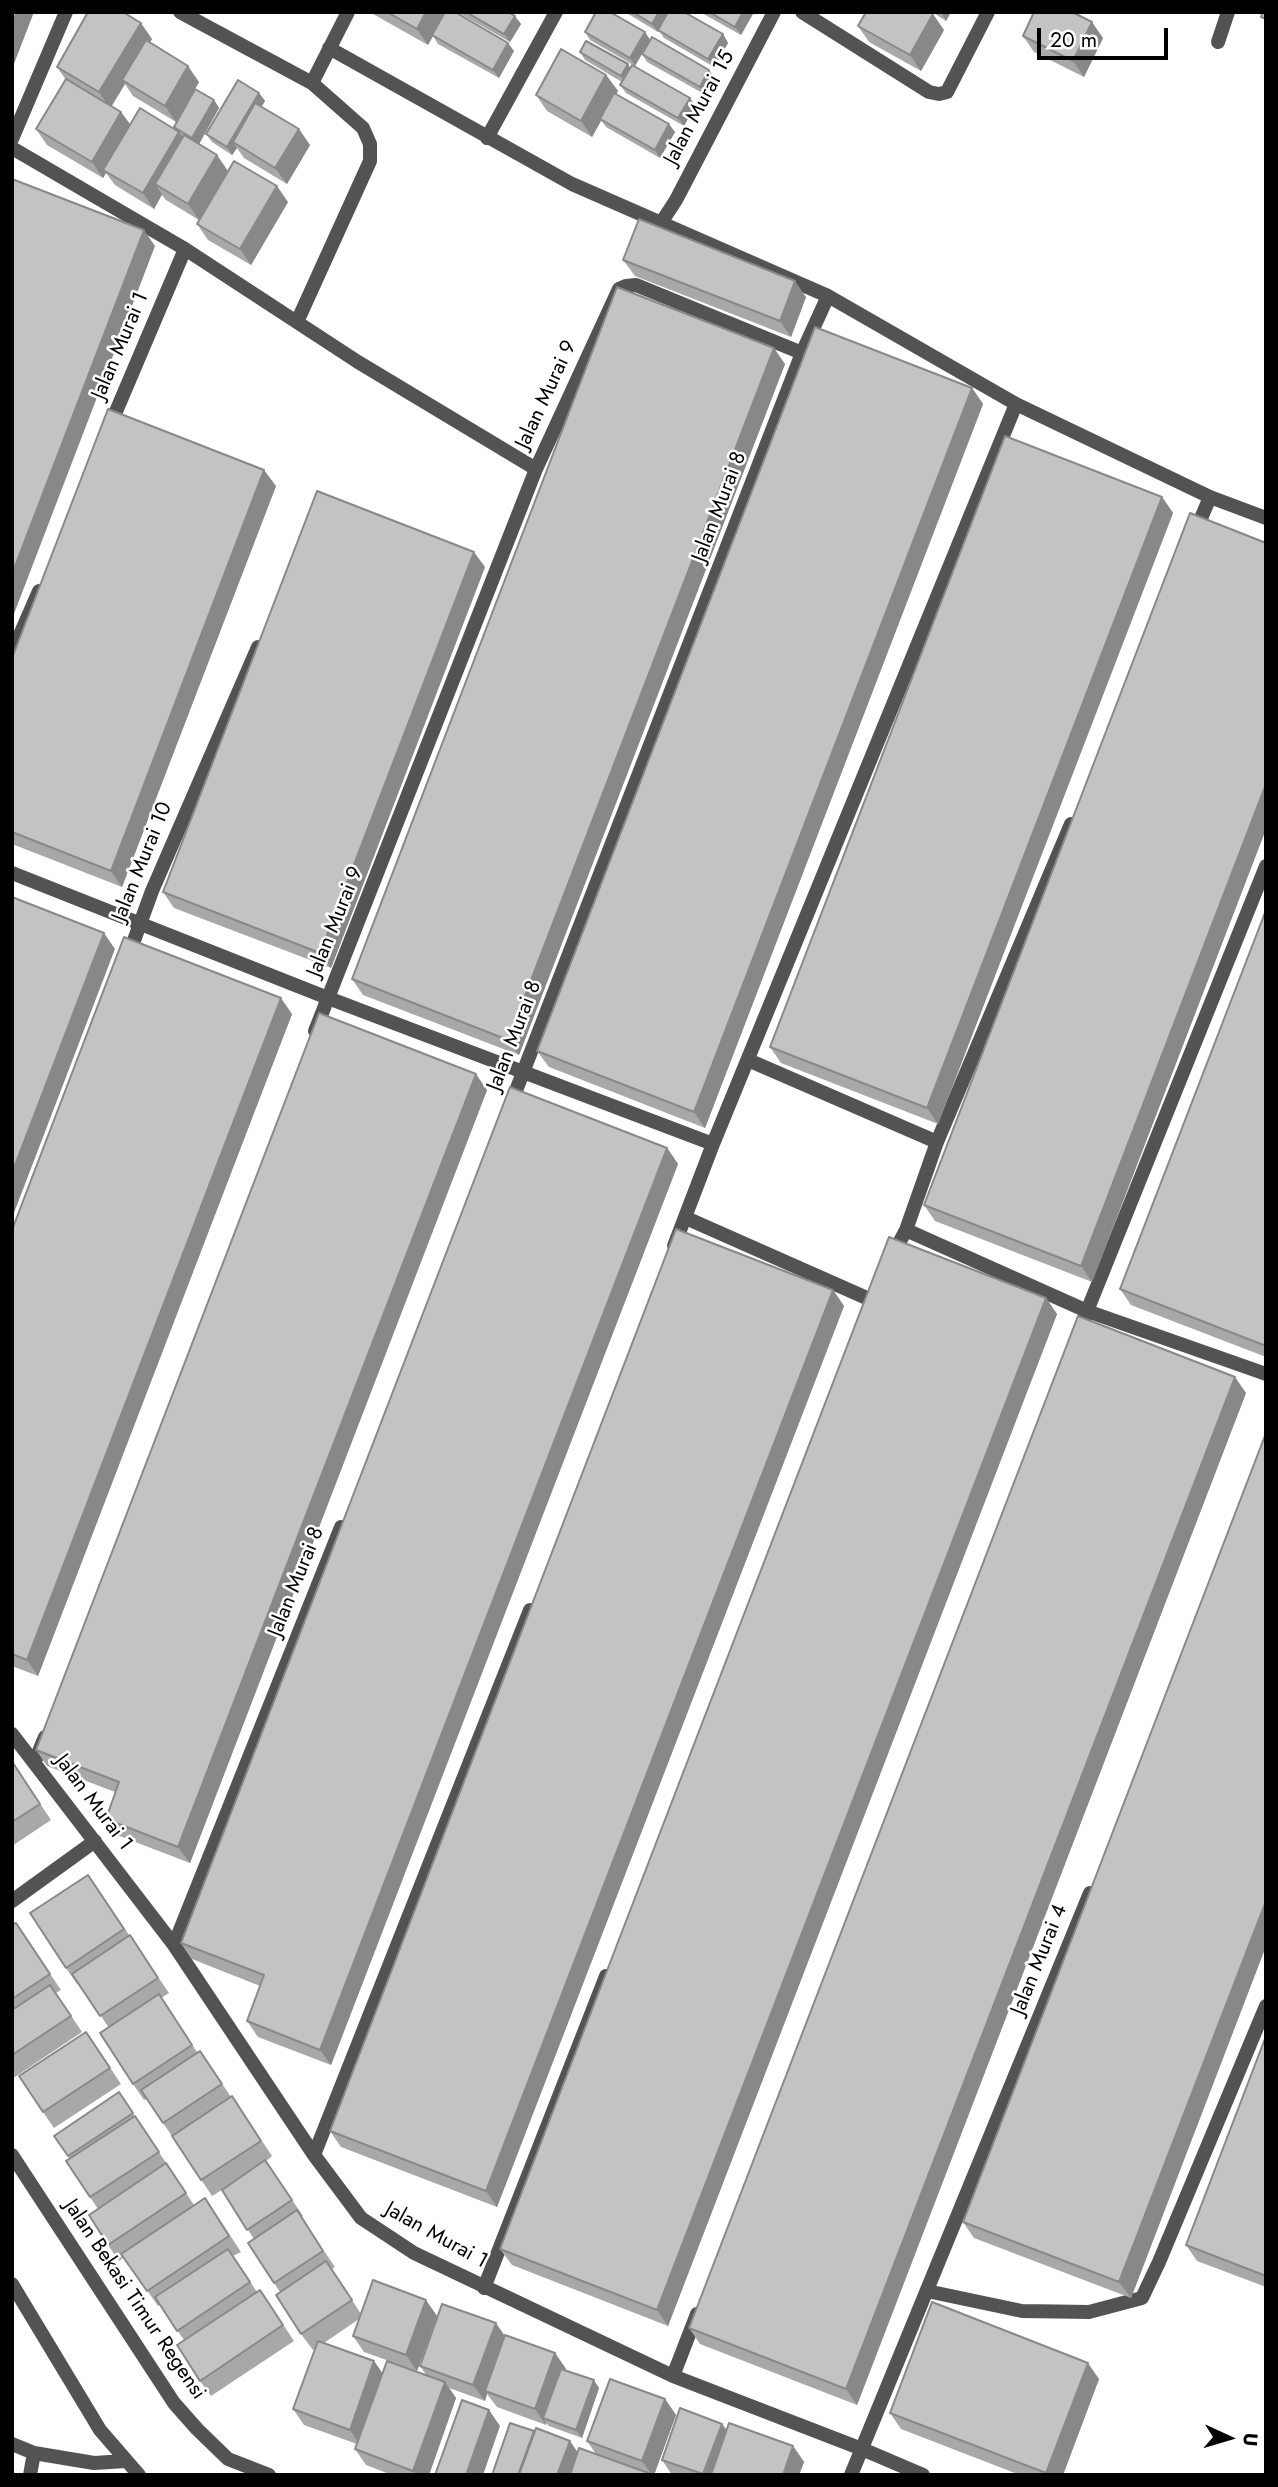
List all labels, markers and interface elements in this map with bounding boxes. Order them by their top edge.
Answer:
scale bar [1040,14,1171,58]
text: 20 m [1050,25,1097,55]
street label: Jalan Murai 15 [659,47,741,169]
street label: Jalan Murai 1 [87,289,155,403]
street label: Jalan Murai 9 [511,337,583,453]
street label: Jalan Murai 8 [687,448,753,566]
street label: Jalan Murai 10 [108,799,178,925]
street label: Jalan Murai 9 [302,863,370,981]
street label: Jalan Murai 8 [482,977,548,1095]
street label: Jalan Murai 8 [264,1524,330,1640]
street label: Jalan Murai 1 [49,1750,137,1856]
street label: Jalan Murai 4 [1006,1901,1074,2019]
street label: Jalan Bekasi Timur Regensi [58,2195,210,2405]
street label: Jalan Murai 1 [380,2197,492,2275]
north arrow [1194,2403,1264,2473]
text: U [1237,2432,1264,2447]

